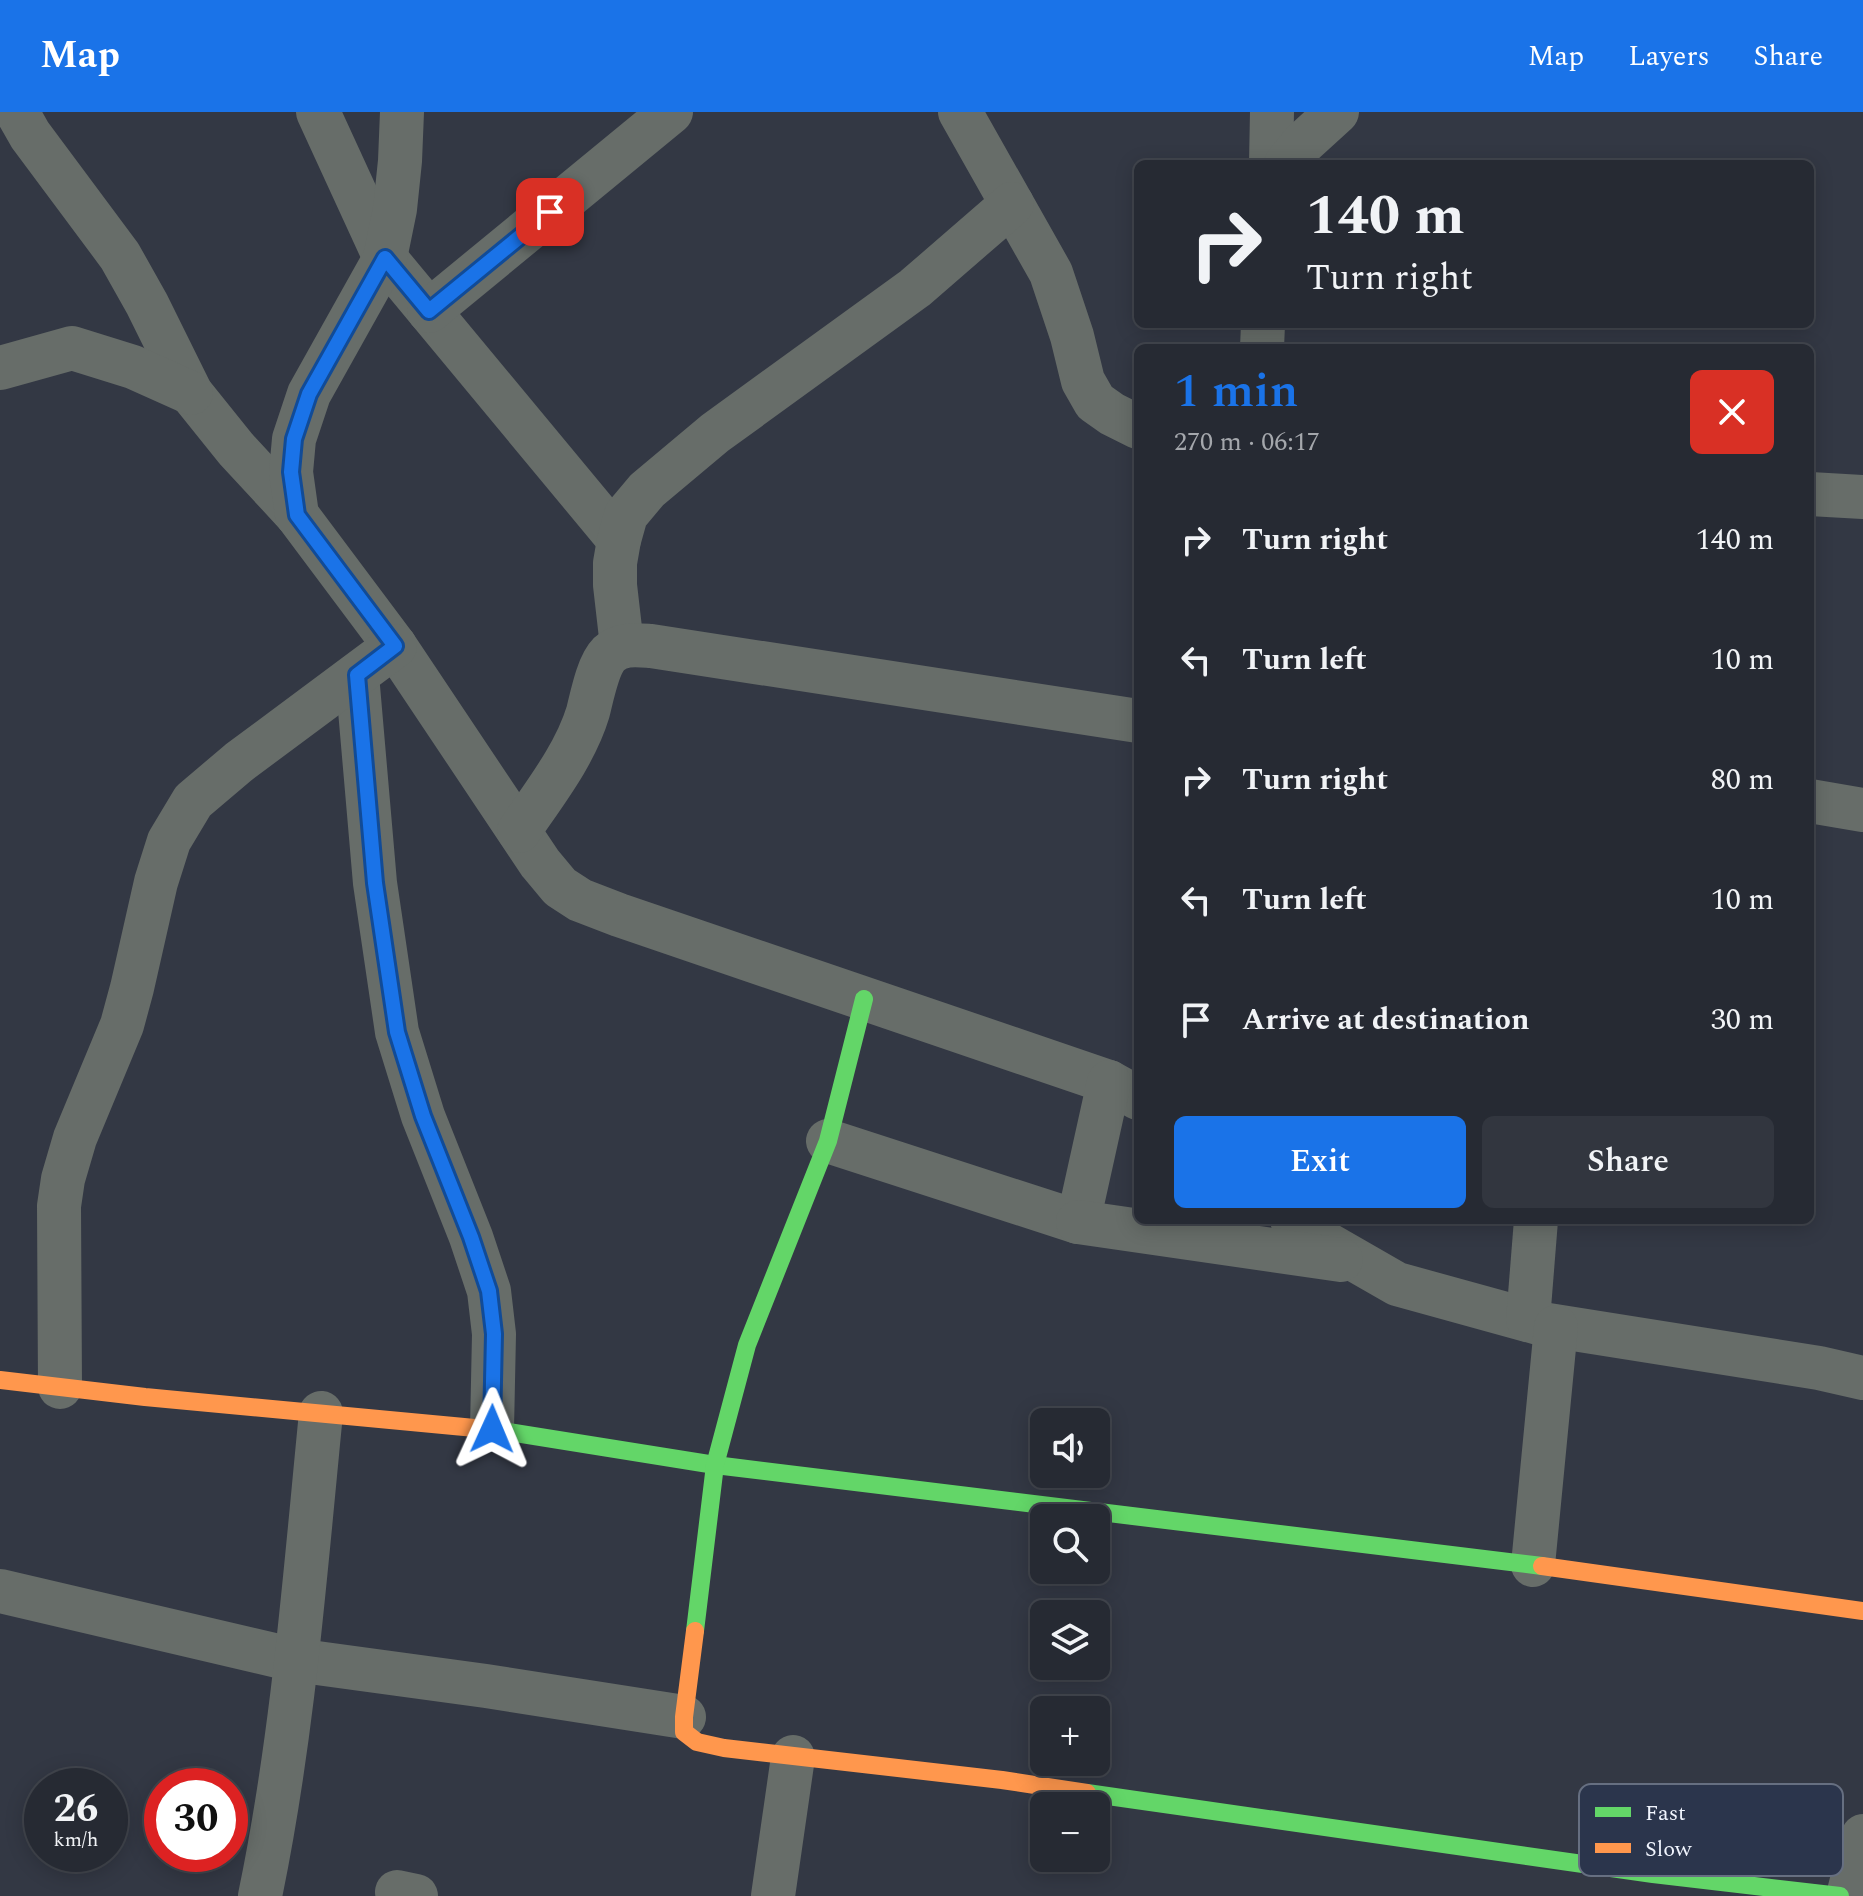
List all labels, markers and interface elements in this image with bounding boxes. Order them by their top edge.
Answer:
text: Map [40,27,120,85]
text: Map [1528,35,1584,78]
text: Layers [1628,35,1710,78]
text: Share [1754,35,1823,78]
text: 140 m [1306,174,1465,259]
pin [516,178,584,246]
icon: arrive [528,190,572,234]
icon: right [1174,192,1278,296]
text: Turn right [1306,251,1473,306]
text: 1 min [1174,355,1299,428]
button: close [1690,370,1774,454]
text: 270 m · 06:17 [1174,422,1320,462]
text: Turn right [1242,517,1388,563]
text: 140 m [1696,517,1774,563]
icon: right [1174,518,1218,562]
text: Turn left [1242,637,1367,683]
text: 10 m [1711,637,1774,683]
icon: left [1174,638,1218,682]
text: Turn right [1242,757,1388,803]
text: 80 m [1711,757,1774,803]
icon: right [1174,758,1218,802]
text: Turn left [1242,877,1367,923]
text: 10 m [1711,877,1774,923]
icon: left [1174,878,1218,922]
text: Arrive at destination [1242,997,1529,1043]
text: 30 m [1711,997,1774,1043]
icon: arrive [1174,998,1218,1042]
button: Exit [1174,1116,1466,1208]
button: Share [1482,1116,1774,1208]
position arrow [450,1387,534,1471]
map controls [1030,1408,1110,1872]
button: sound [1030,1408,1110,1488]
button: search [1030,1504,1110,1584]
button: layers [1030,1600,1110,1680]
button: + [1030,1696,1110,1776]
speed limit sign: 30 [144,1768,248,1872]
text: 26 [54,1779,98,1840]
legend [1579,1784,1843,1876]
button: − [1030,1792,1110,1872]
text: Fast [1645,1797,1686,1830]
text: km/h [54,1825,99,1855]
text: Slow [1645,1833,1693,1866]

